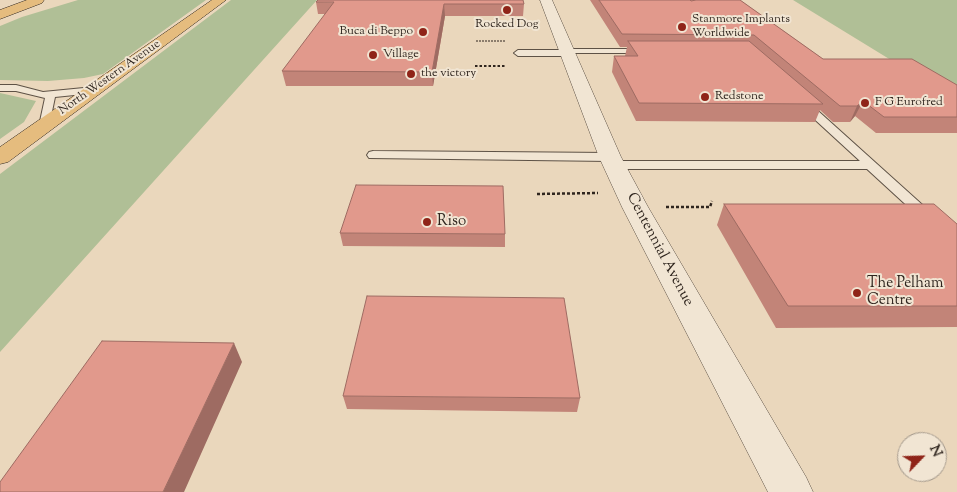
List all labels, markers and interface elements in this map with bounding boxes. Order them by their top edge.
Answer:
marker: Rocked Dog [501,4,513,16]
place label: Stanmore Implants Worldwide [692,13,790,41]
place label: Rocked Dog [475,18,539,32]
marker: Stanmore Implants Worldwide [676,21,688,33]
place label: Buca di Beppo [339,25,413,39]
marker: Buca di Beppo [417,26,429,38]
street label: North Western Avenue [56,38,164,118]
place label: Village [383,48,419,62]
marker: Village [367,49,379,61]
place label: the victory [421,67,476,81]
marker: the victory [405,68,417,80]
place label: Redstone [715,90,764,104]
marker: Redstone [699,91,711,103]
place label: F G Eurofred [875,96,943,110]
marker: F G Eurofred [859,97,871,109]
street label: Centennial Avenue [622,190,696,310]
place label: Riso [437,213,466,231]
marker: Riso [421,216,433,228]
place label: The Pelham Centre [867,275,943,310]
marker: The Pelham Centre [851,287,863,299]
north arrow [897,432,947,482]
text: N [923,442,946,460]

